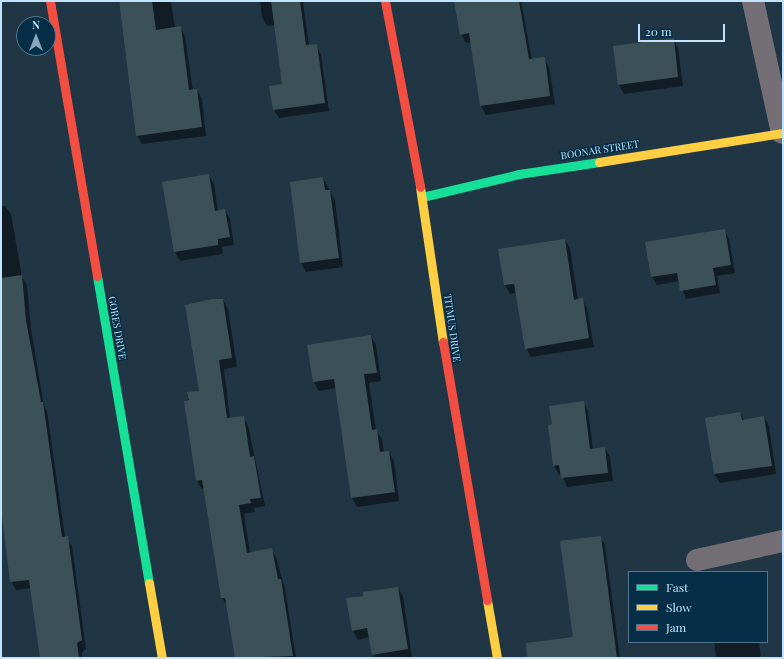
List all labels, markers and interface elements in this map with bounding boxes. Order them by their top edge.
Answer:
north arrow [16,16,56,56]
scale bar [640,16,727,42]
text: N [32,17,40,32]
text: 20 m [645,23,672,39]
street label: BOONAR STREET [560,138,640,162]
street label: TITMUS DRIVE [441,293,463,363]
street label: GORES DRIVE [106,295,128,361]
legend [628,571,768,643]
text: Fast [666,579,688,595]
text: Slow [666,599,692,615]
text: Jam [666,619,686,635]

